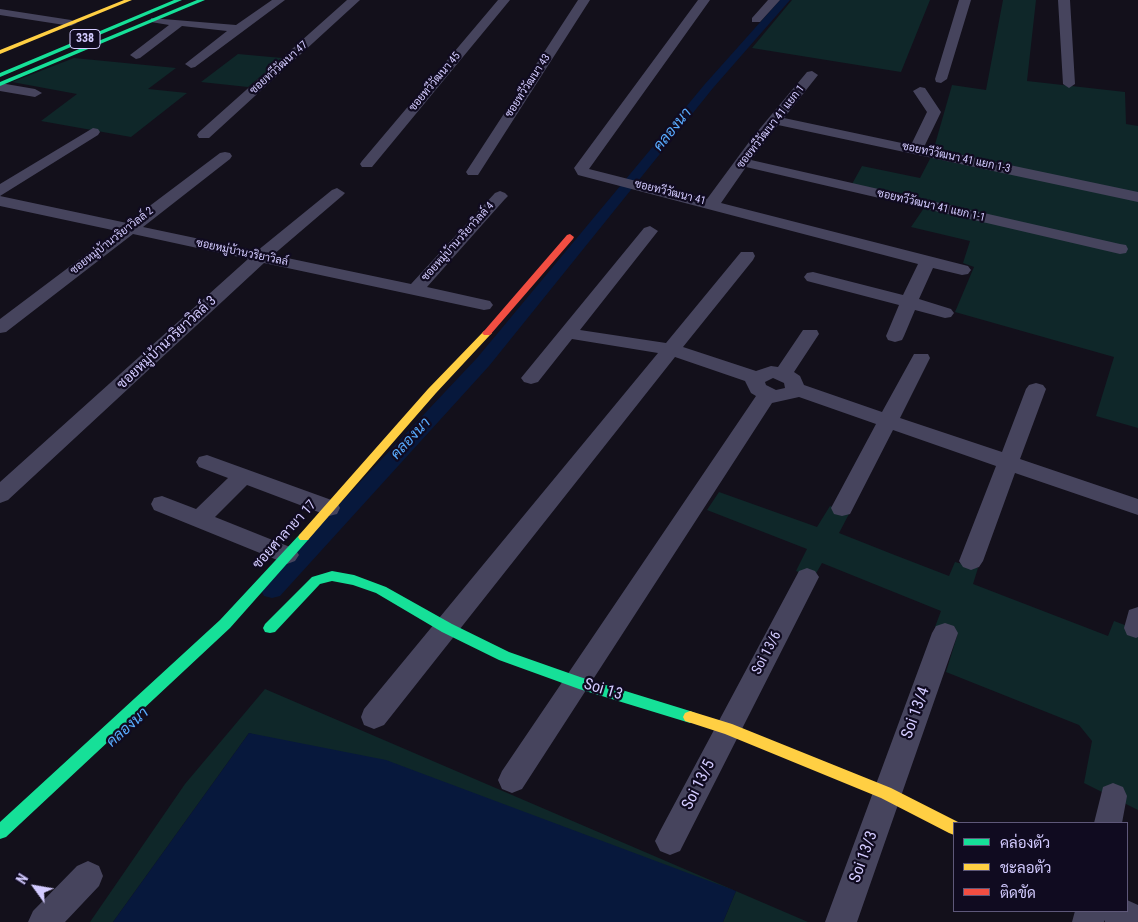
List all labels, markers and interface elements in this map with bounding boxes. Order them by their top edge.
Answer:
road number: 338 [70,30,100,48]
street label: ซอยทวีวัฒนา 47 [248,39,310,97]
street label: ซอยทวีวัฒนา 45 [407,50,463,114]
street label: ซอยทวีวัฒนา 43 [503,52,553,120]
street label: ซอยทวีวัฒนา 41 แยก 1 [734,83,808,171]
water label: คลองนา [650,105,696,155]
street label: ซอยทวีวัฒนา 41 แยก 1-3 [901,140,1011,176]
street label: ซอยทวีวัฒนา 41 [633,178,707,208]
street label: ซอยทวีวัฒนา 41 แยก 1-1 [876,187,986,225]
street label: ซอยหมู่บ้านวริยาวิลล์ 4 [419,200,497,284]
street label: ซอยหมู่บ้านวริยาวิลล์ 2 [68,205,156,277]
street label: ซอยหมู่บ้านวริยาวิลล์ [195,237,289,269]
street label: ซอยหมู่บ้านวริยาวิลล์ 3 [114,293,220,393]
water label: คลองนา [387,415,435,463]
street label: ซอยศาลายา 17 [250,497,320,573]
street label: Soi 13/6 [749,628,785,678]
street label: Soi 13 [581,675,625,705]
street label: Soi 13/4 [898,685,934,741]
water label: คลองนา [103,705,153,751]
street label: Soi 13/5 [678,757,720,813]
legend [953,822,1128,912]
street label: Soi 13/3 [846,829,882,885]
text: คล่องตัว [1000,834,1050,852]
text: ชะลอตัว [1000,859,1051,877]
north arrow [10,862,60,912]
text: N [13,871,31,887]
text: ติดขัด [1000,884,1036,902]

